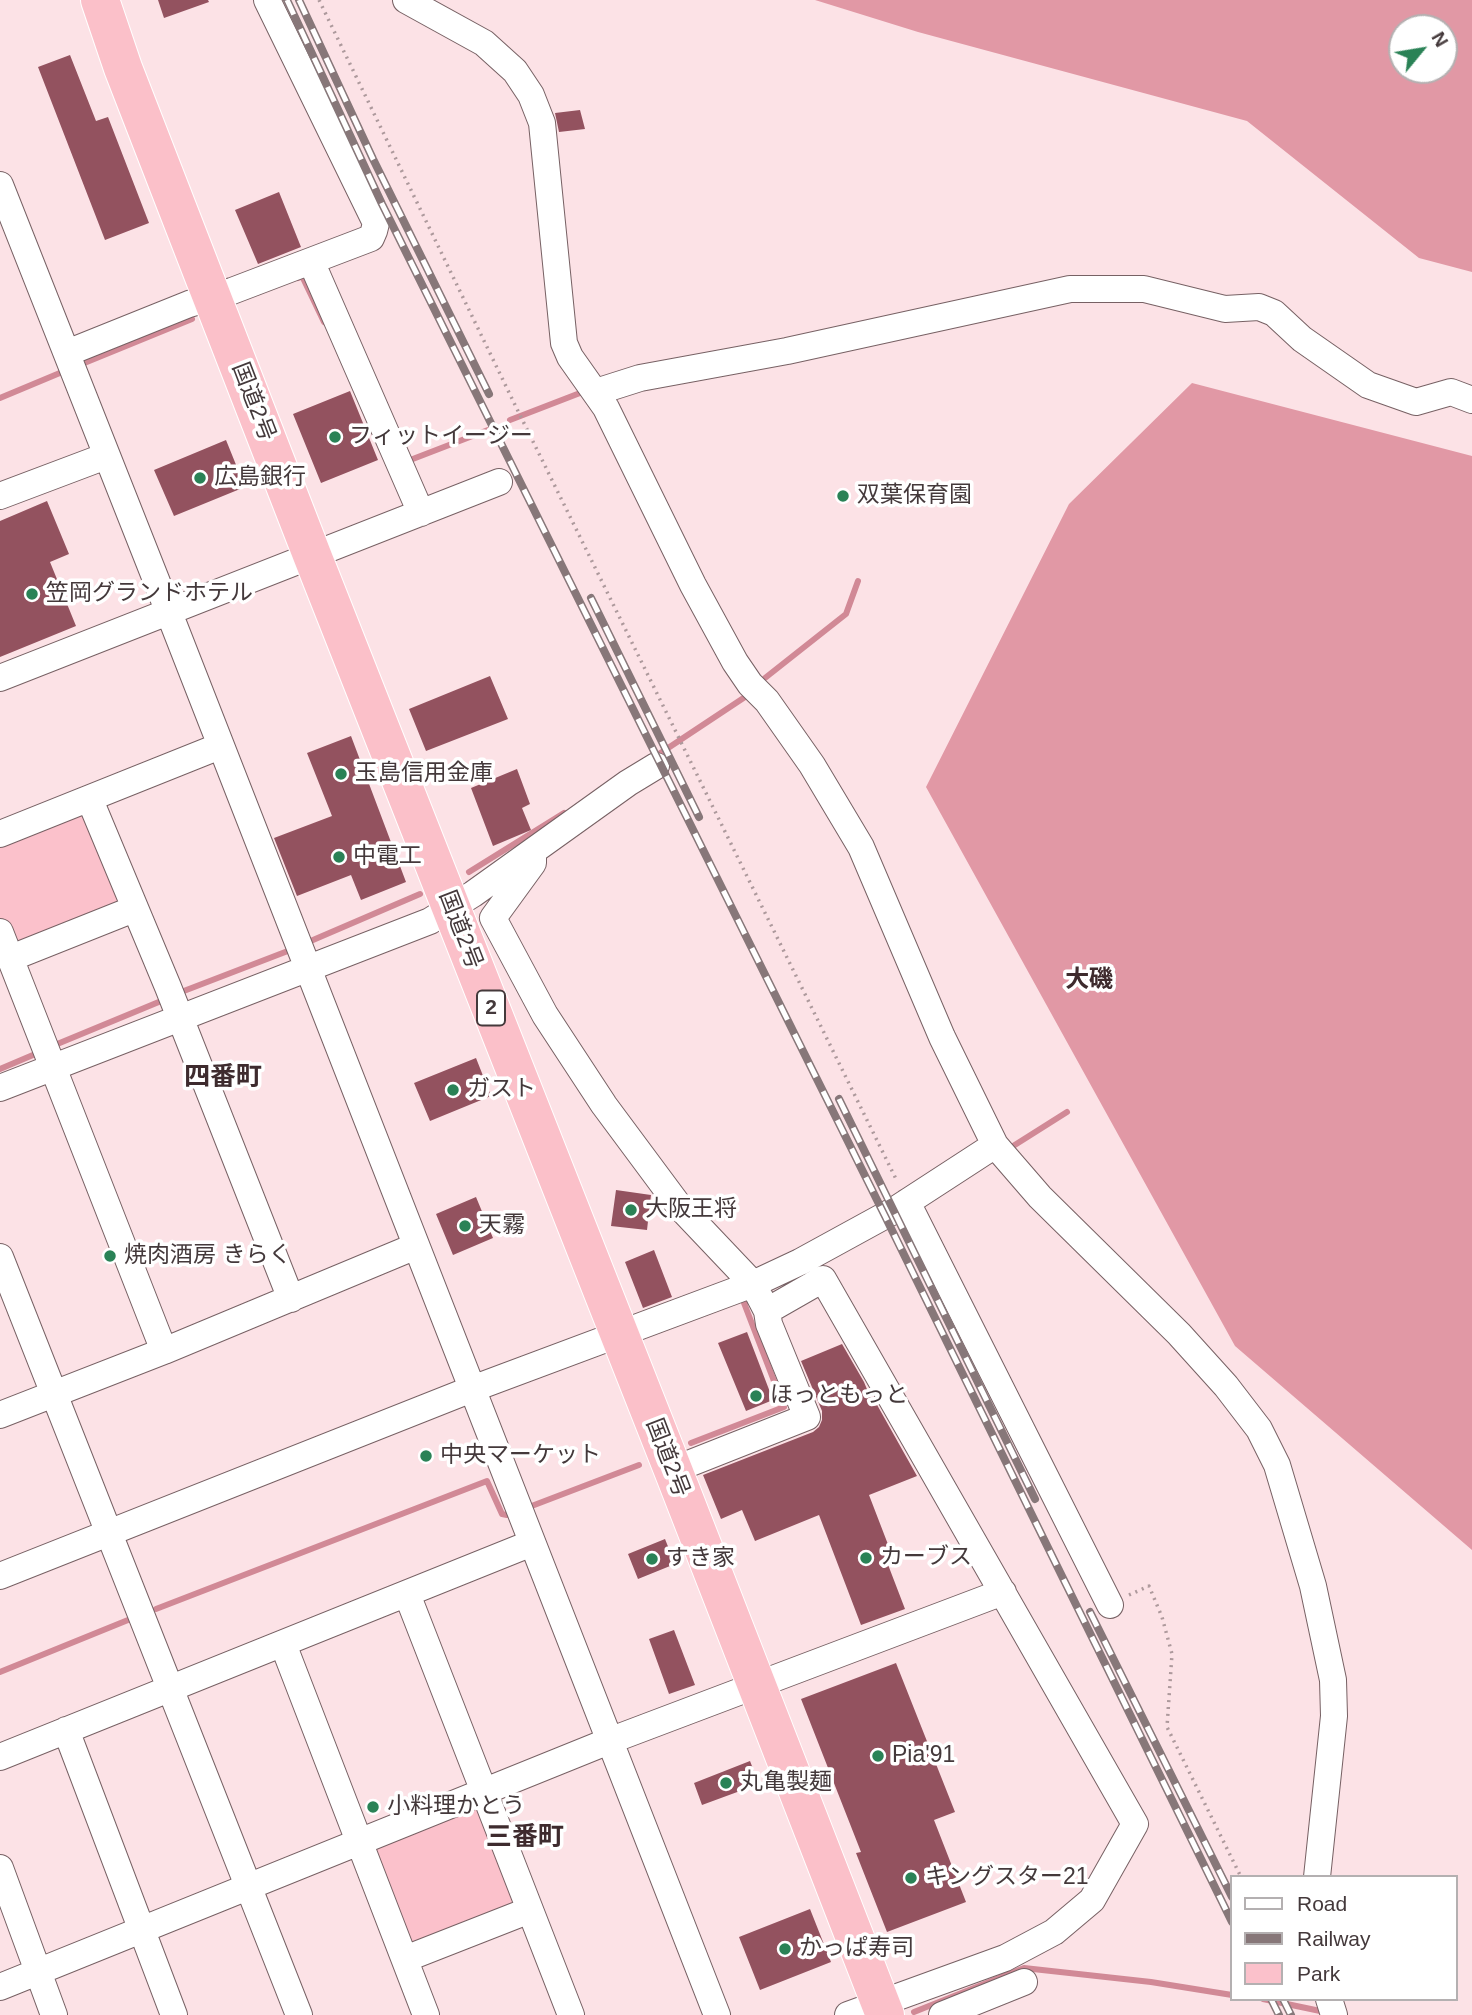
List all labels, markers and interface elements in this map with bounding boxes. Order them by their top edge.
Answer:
north arrow [1388,14,1458,84]
text: N [1427,28,1452,50]
street label: 国道2号 [225,359,281,445]
place label: フィットイージー [349,423,533,451]
marker: フィットイージー [327,429,343,445]
place label: 広島銀行 [214,464,306,492]
marker: 広島銀行 [192,470,208,486]
place label: 双葉保育園 [857,482,972,510]
marker: 双葉保育園 [835,488,851,504]
place label: 笠岡グランドホテル [46,580,253,608]
marker: 笠岡グランドホテル [24,586,40,602]
place label: 玉島信用金庫 [355,760,493,788]
marker: 玉島信用金庫 [333,766,349,782]
place label: 中電工 [353,843,422,871]
marker: 中電工 [331,849,347,865]
street label: 国道2号 [432,887,488,973]
district label: 大磯 [1065,966,1113,994]
road number: 2 [477,990,505,1026]
district label: 四番町 [184,1062,262,1094]
place label: ガスト [467,1076,536,1104]
marker: ガスト [445,1082,461,1098]
place label: 大阪王将 [645,1196,737,1224]
marker: 大阪王将 [623,1202,639,1218]
place label: 天霧 [479,1212,525,1240]
marker: 天霧 [457,1218,473,1234]
place label: 焼肉酒房 きらく [124,1242,291,1270]
marker: 焼肉酒房 きらく [102,1248,118,1264]
place label: ほっともっと [770,1382,908,1410]
marker: ほっともっと [748,1388,764,1404]
street label: 国道2号 [639,1415,695,1501]
place label: 中央マーケット [440,1442,601,1470]
marker: 中央マーケット [418,1448,434,1464]
place label: カーブス [880,1544,972,1572]
place label: すき家 [666,1545,735,1573]
marker: カーブス [858,1550,874,1566]
marker: すき家 [644,1551,660,1567]
place label: Pia'91 [892,1742,955,1770]
marker: Pia'91 [870,1748,886,1764]
place label: 丸亀製麺 [740,1769,832,1797]
marker: 丸亀製麺 [718,1775,734,1791]
place label: 小料理かとう [387,1793,525,1821]
marker: 小料理かとう [365,1799,381,1815]
district label: 三番町 [486,1822,564,1854]
place label: キングスター21 [925,1864,1089,1892]
marker: キングスター21 [903,1870,919,1886]
legend [1230,1875,1458,2001]
text: Road [1297,1892,1347,1915]
text: Railway [1297,1927,1371,1950]
place label: かっぱ寿司 [799,1935,914,1963]
marker: かっぱ寿司 [777,1941,793,1957]
text: Park [1297,1962,1340,1985]

